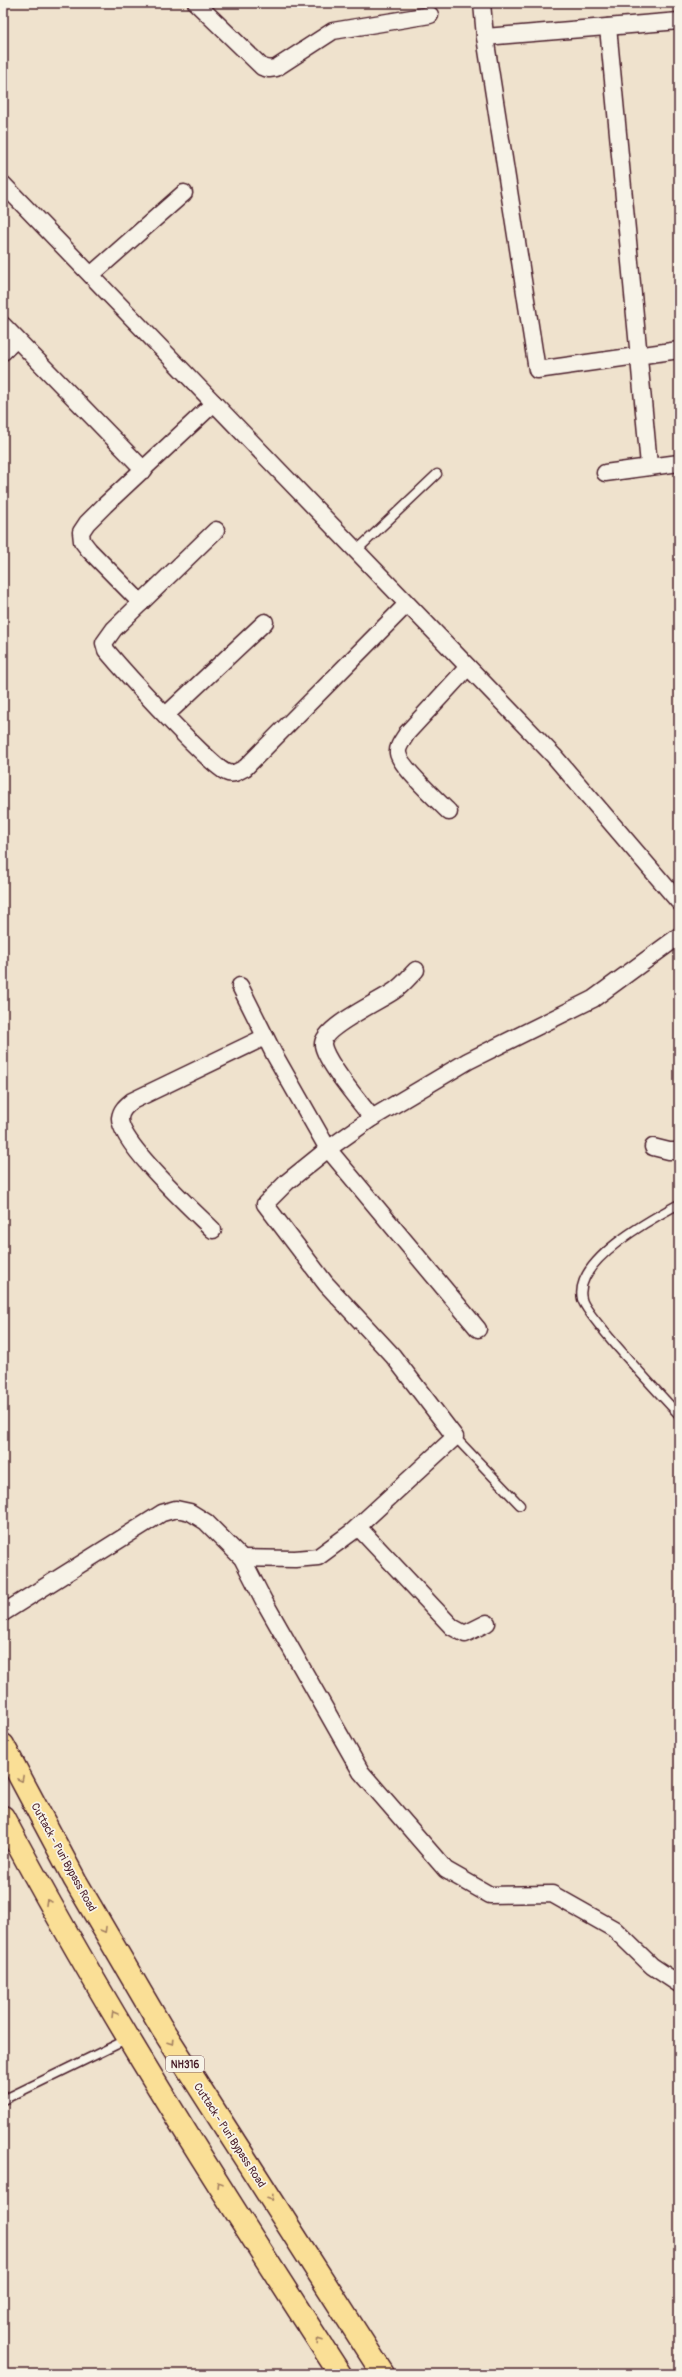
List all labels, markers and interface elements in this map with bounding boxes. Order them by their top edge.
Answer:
one-way arrow [17,1775,24,1782]
street label: Cuttack - Puri Bypass Road [28,1801,99,1914]
one-way arrow [46,1899,53,1906]
one-way arrow [100,1926,107,1933]
one-way arrow [111,2011,119,2018]
one-way arrow [166,2037,173,2044]
road number: NH316 [166,2056,204,2072]
street label: Cuttack - Puri Bypass Road [191,2081,268,2190]
one-way arrow [216,2181,224,2188]
one-way arrow [266,2194,274,2201]
one-way arrow [316,2338,323,2345]

